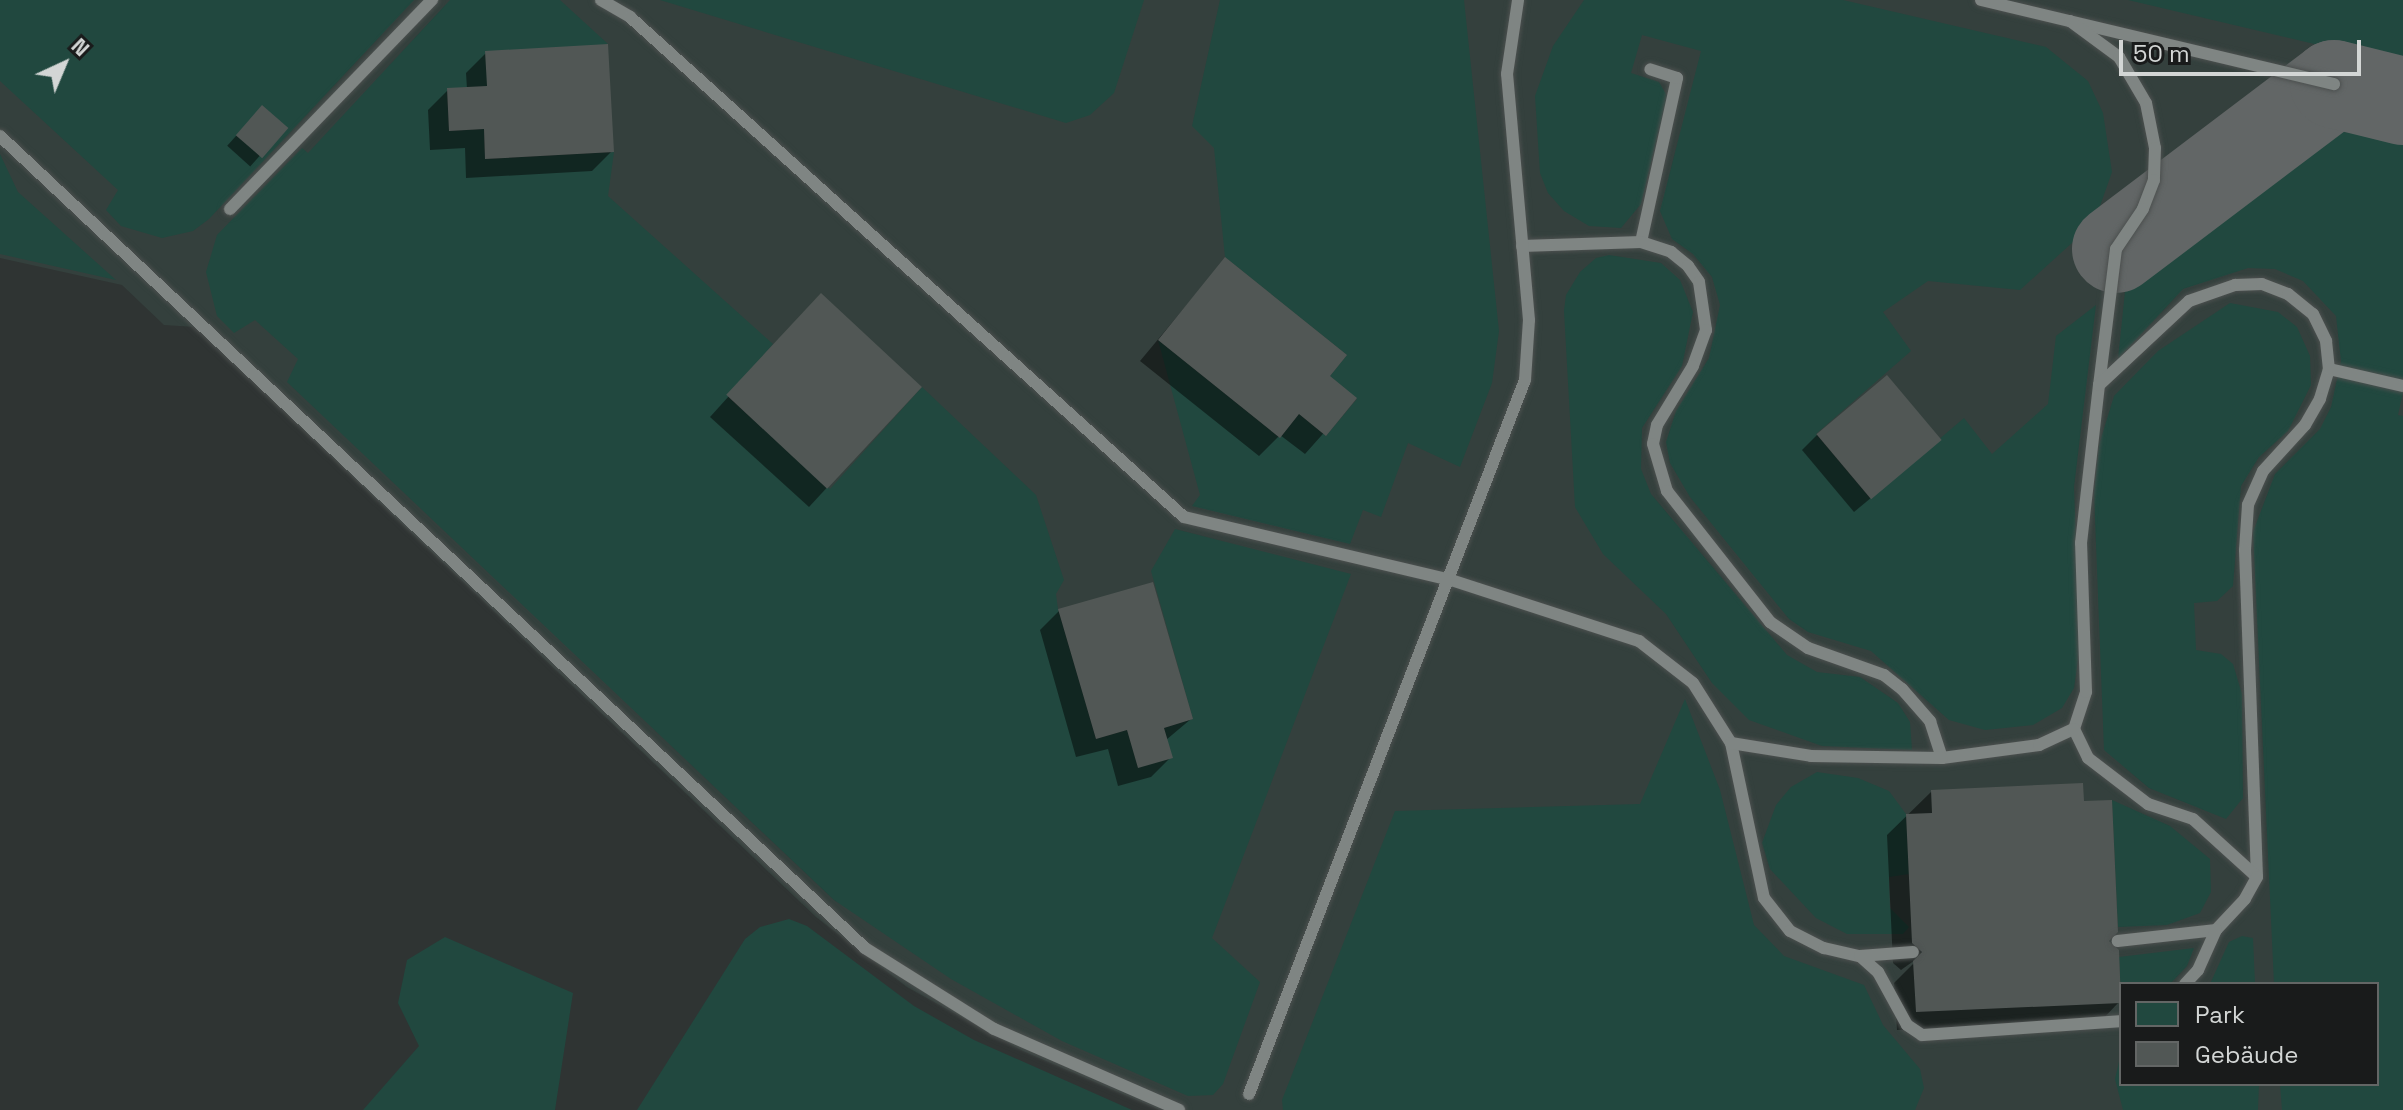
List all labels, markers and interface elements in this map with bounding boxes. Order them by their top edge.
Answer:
north arrow [24,24,104,104]
scale bar [2123,24,2365,74]
text: N [66,32,96,62]
text: 50 m [2133,38,2190,69]
legend [2119,982,2379,1086]
text: Park [2195,999,2245,1030]
text: Gebäude [2195,1039,2298,1070]

